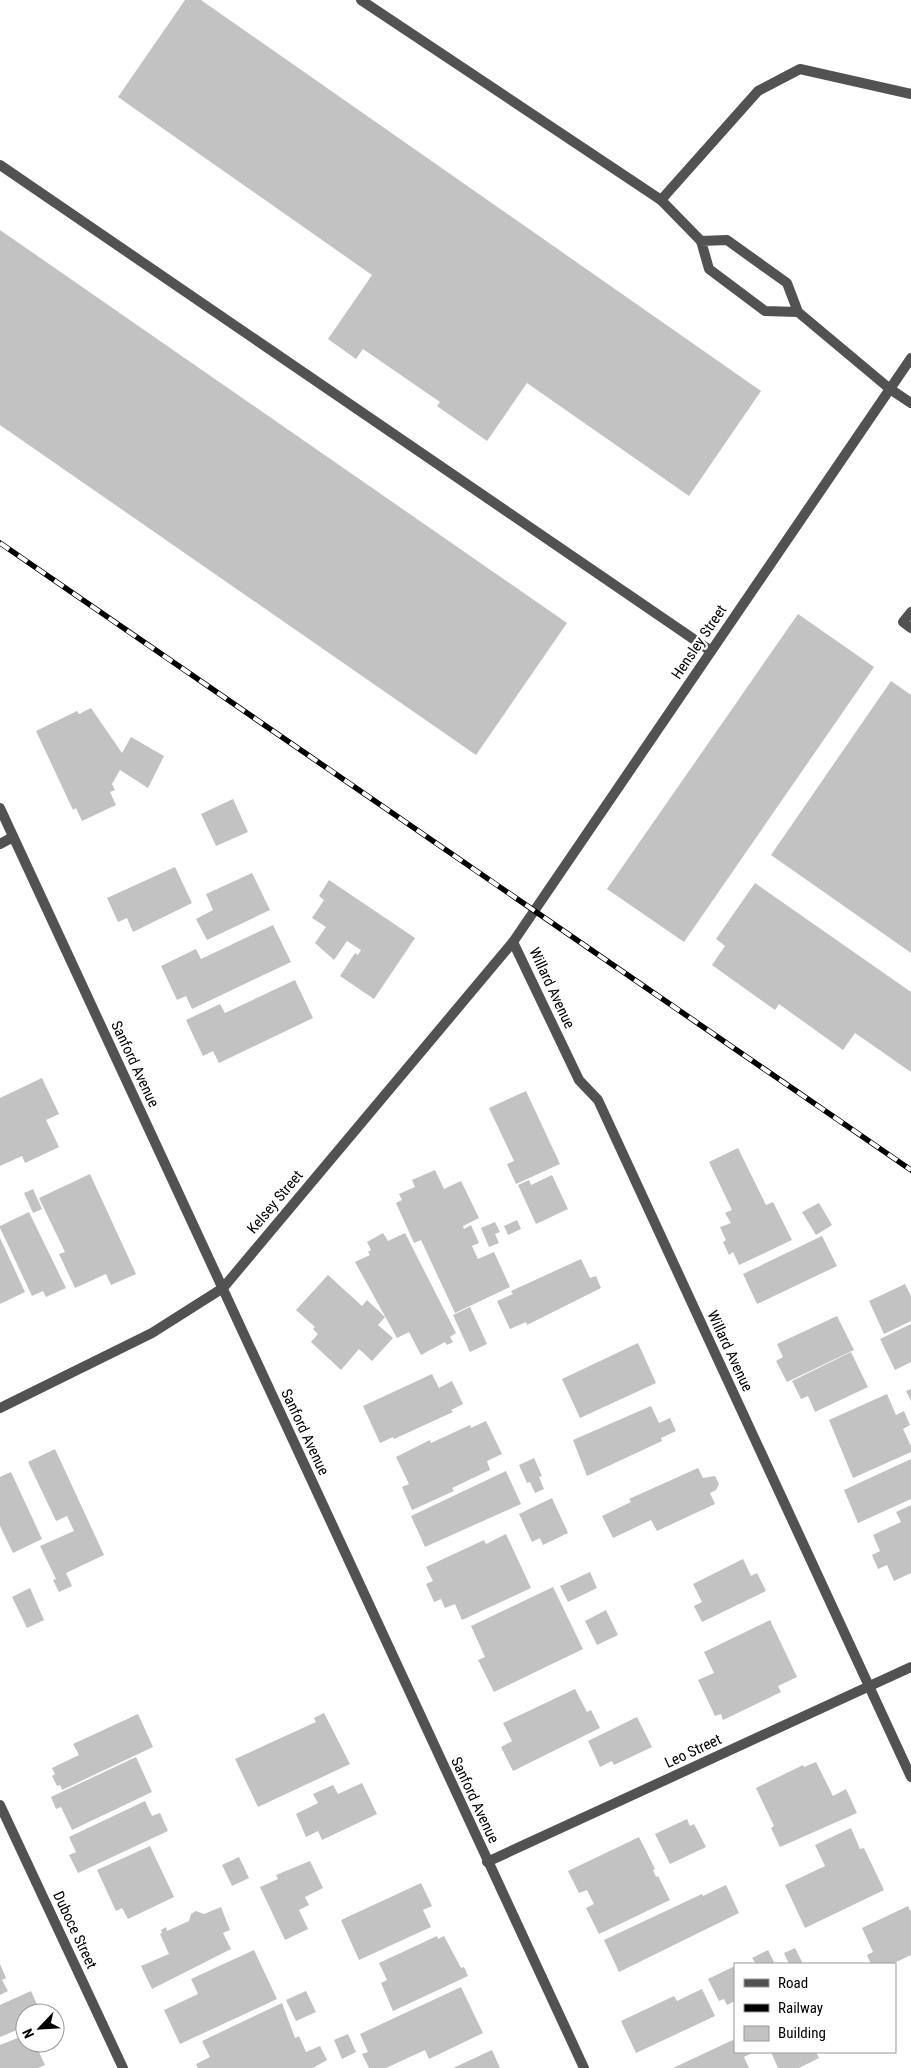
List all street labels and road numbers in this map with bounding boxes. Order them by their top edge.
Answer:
street label: Hensley Street [668,601,730,683]
street label: Willard Avenue [525,945,579,1031]
street label: Sanford Avenue [107,1018,163,1110]
street label: Kelsey Street [243,1167,307,1237]
street label: Willard Avenue [703,1308,757,1394]
street label: Sanford Avenue [277,1386,333,1478]
street label: Leo Street [662,1730,724,1772]
street label: Sanford Avenue [447,1754,503,1846]
street label: Duboce Street [49,1888,101,1972]

